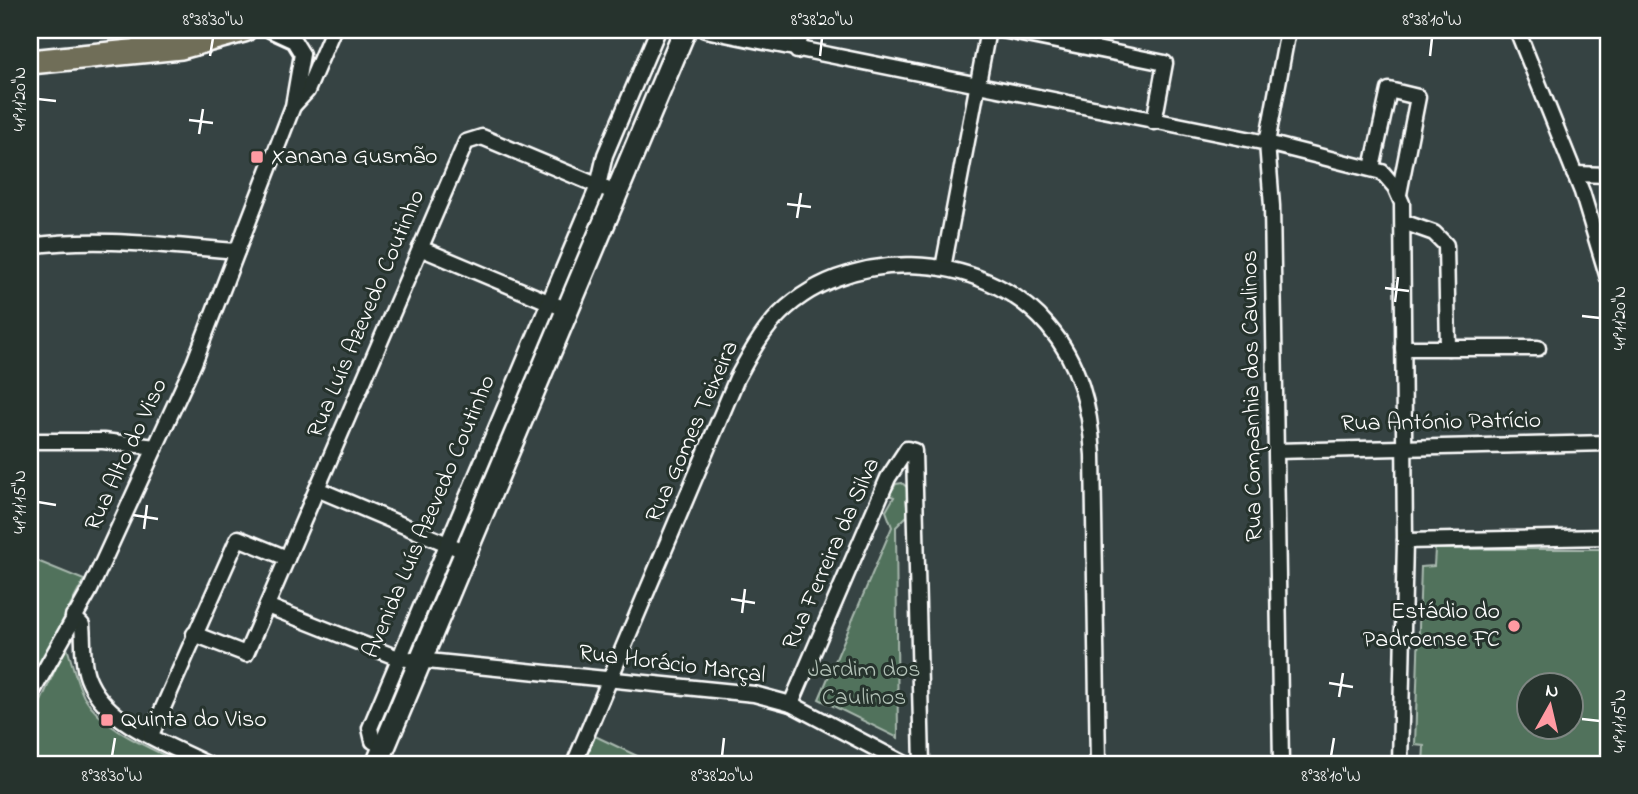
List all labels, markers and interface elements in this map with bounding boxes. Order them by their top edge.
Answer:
text: 8°38'30"W [182,8,244,34]
text: 8°38'20"W [791,8,853,34]
text: 8°38'10"W [1402,8,1462,34]
text: 41°11'20"N [8,67,34,131]
place label: Xanana Gusmão [271,140,438,175]
marker: Xanana Gusmão [249,149,265,165]
street label: Rua Luís Azevedo Coutinho [299,184,435,444]
street label: Rua Companhia dos Caulinos [1233,250,1273,542]
text: 41°11'20"N [1608,286,1634,350]
street label: Rua Gomes Teixeira [637,335,749,529]
street label: Avenida Luís Azevedo Coutinho [354,370,506,664]
street label: Rua Alto do Viso [76,373,178,537]
street label: Rua António Patrício [1341,404,1541,442]
street label: Rua Ferreira da Silva [774,452,890,656]
text: 41°11'15"N [8,470,34,534]
place label: Estádio do Padroense FC [1363,595,1500,658]
marker: Estádio do Padroense FC [1506,618,1522,634]
street label: Rua Horácio Marçal [577,636,767,694]
park label: Jardim dos Caulinos [808,653,920,716]
north arrow [1516,672,1586,742]
text: N [1544,677,1560,706]
text: 41°11'15"N [1608,689,1634,753]
place label: Quinta do Viso [121,703,267,738]
marker: Quinta do Viso [99,712,115,728]
text: 8°38'30"W [81,764,143,790]
text: 8°38'20"W [691,764,753,790]
text: 8°38'10"W [1301,764,1361,790]

